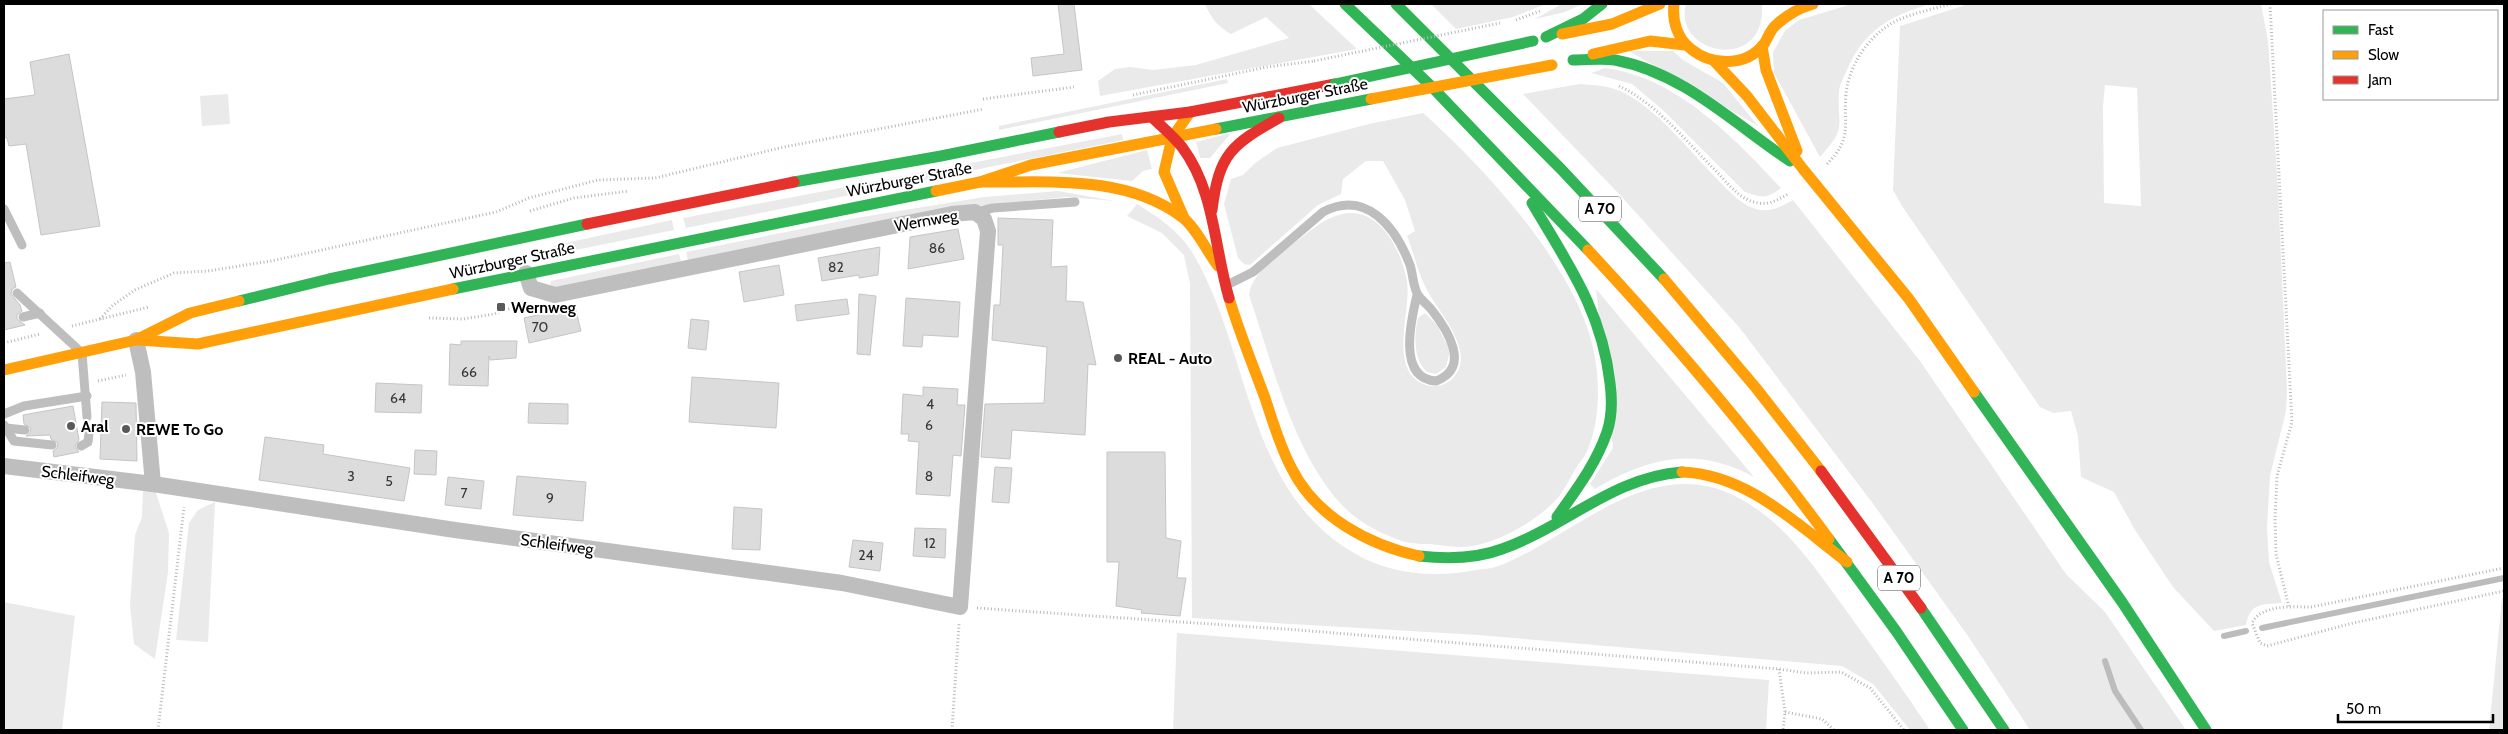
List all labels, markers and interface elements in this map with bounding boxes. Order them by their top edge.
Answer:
legend [2323,10,2498,100]
text: Fast [2368,21,2393,39]
text: Slow [2368,46,2399,64]
text: Jam [2367,71,2392,89]
street label: Würzburger Straße [1241,74,1369,117]
street label: Würzburger Straße [845,158,973,201]
road number: A 70 [1579,196,1621,222]
street label: Wernweg [893,205,960,235]
street label: Würzburger Straße [448,238,576,283]
house number: 86 [929,239,945,257]
house number: 82 [828,258,844,276]
place label: Wernweg [511,298,576,317]
marker: Wernweg [495,301,507,313]
house number: 70 [532,318,549,336]
place label: REAL - Auto [1128,349,1212,368]
marker: REAL - Auto [1112,352,1124,364]
house number: 66 [461,363,477,381]
house number: 64 [390,389,406,407]
house number: 4 [926,395,934,413]
house number: 6 [925,416,933,434]
place label: Aral [81,417,108,436]
marker: Aral [65,420,77,432]
place label: REWE To Go [136,420,223,439]
marker: REWE To Go [120,423,132,435]
street label: Schleifweg [40,462,117,490]
house number: 3 [347,467,355,485]
house number: 8 [925,467,933,485]
house number: 5 [385,472,393,490]
house number: 7 [460,484,468,502]
house number: 9 [546,489,554,507]
street label: Schleifweg [519,530,596,559]
house number: 12 [924,534,936,552]
house number: 24 [858,546,874,564]
road number: A 70 [1878,566,1920,590]
scale bar [2338,692,2493,724]
text: 50 m [2346,700,2381,718]

